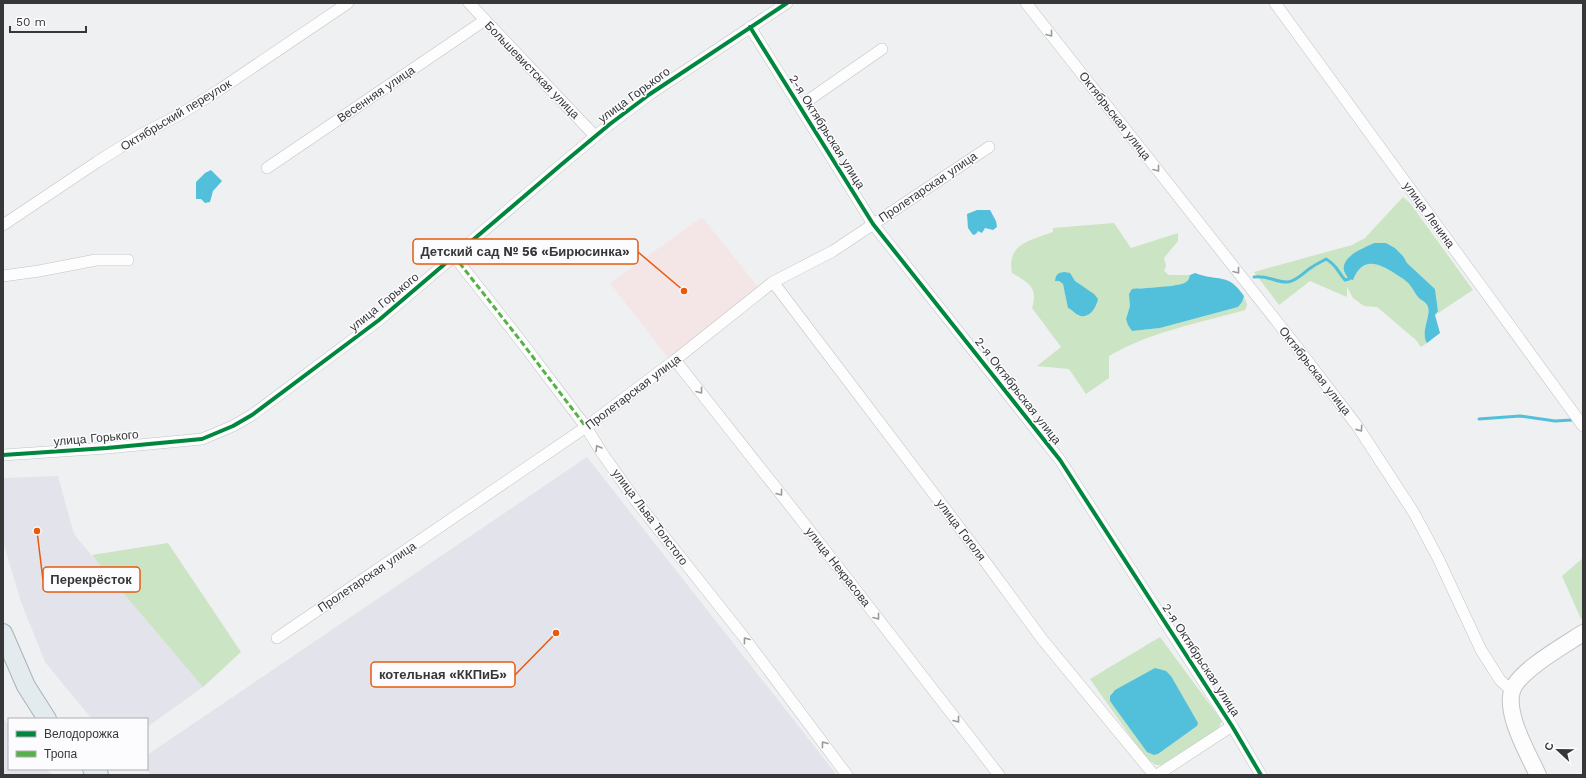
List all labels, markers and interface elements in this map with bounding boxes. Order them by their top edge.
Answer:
scale bar [10,8,86,34]
text: 50 m [16,15,46,29]
street label: Большевистская улица [482,18,582,122]
one-way arrow [1046,29,1053,36]
street label: Весенняя улица [334,63,418,125]
street label: улица Горького [595,64,673,126]
street label: Октябрьская улица [1076,69,1154,163]
street label: 2-я Октябрьская улица [786,72,868,192]
street label: Октябрьский переулок [118,76,234,154]
street label: Пролетарская улица [876,149,980,225]
one-way arrow [1152,164,1159,171]
street label: улица Ленина [1400,179,1458,251]
callout: Детский сад № 56 «Бирюсинка» [413,239,638,264]
text: Детский сад № 56 «Бирюсинка» [420,244,630,259]
one-way arrow [1233,266,1240,273]
street label: улица Горького [346,270,422,334]
street label: Октябрьская улица [1276,324,1354,418]
street label: 2-я Октябрьская улица [972,335,1064,447]
street label: Пролетарская улица [583,351,684,432]
one-way arrow [695,386,702,393]
one-way arrow [1355,425,1363,432]
street label: улица Горького [53,427,139,449]
one-way arrow [596,445,603,452]
street label: улица Льва Толстого [609,466,691,568]
one-way arrow [775,488,782,495]
street label: улица Гоголя [933,496,989,564]
street label: улица Некрасова [803,525,873,610]
street label: Пролетарская улица [315,539,419,615]
callout: Перекрёсток [43,567,140,592]
text: Перекрёсток [50,572,132,587]
street label: 2-я Октябрьская улица [1159,601,1243,719]
one-way arrow [872,613,879,620]
one-way arrow [743,637,751,644]
callout: котельная «ККПиБ» [371,662,515,687]
text: котельная «ККПиБ» [379,667,507,682]
one-way arrow [952,716,959,723]
legend [8,718,148,770]
text: Велодорожка [44,727,119,741]
north arrow [1538,730,1578,770]
text: С [1542,740,1557,753]
one-way arrow [822,741,829,748]
text: Тропа [44,747,78,761]

